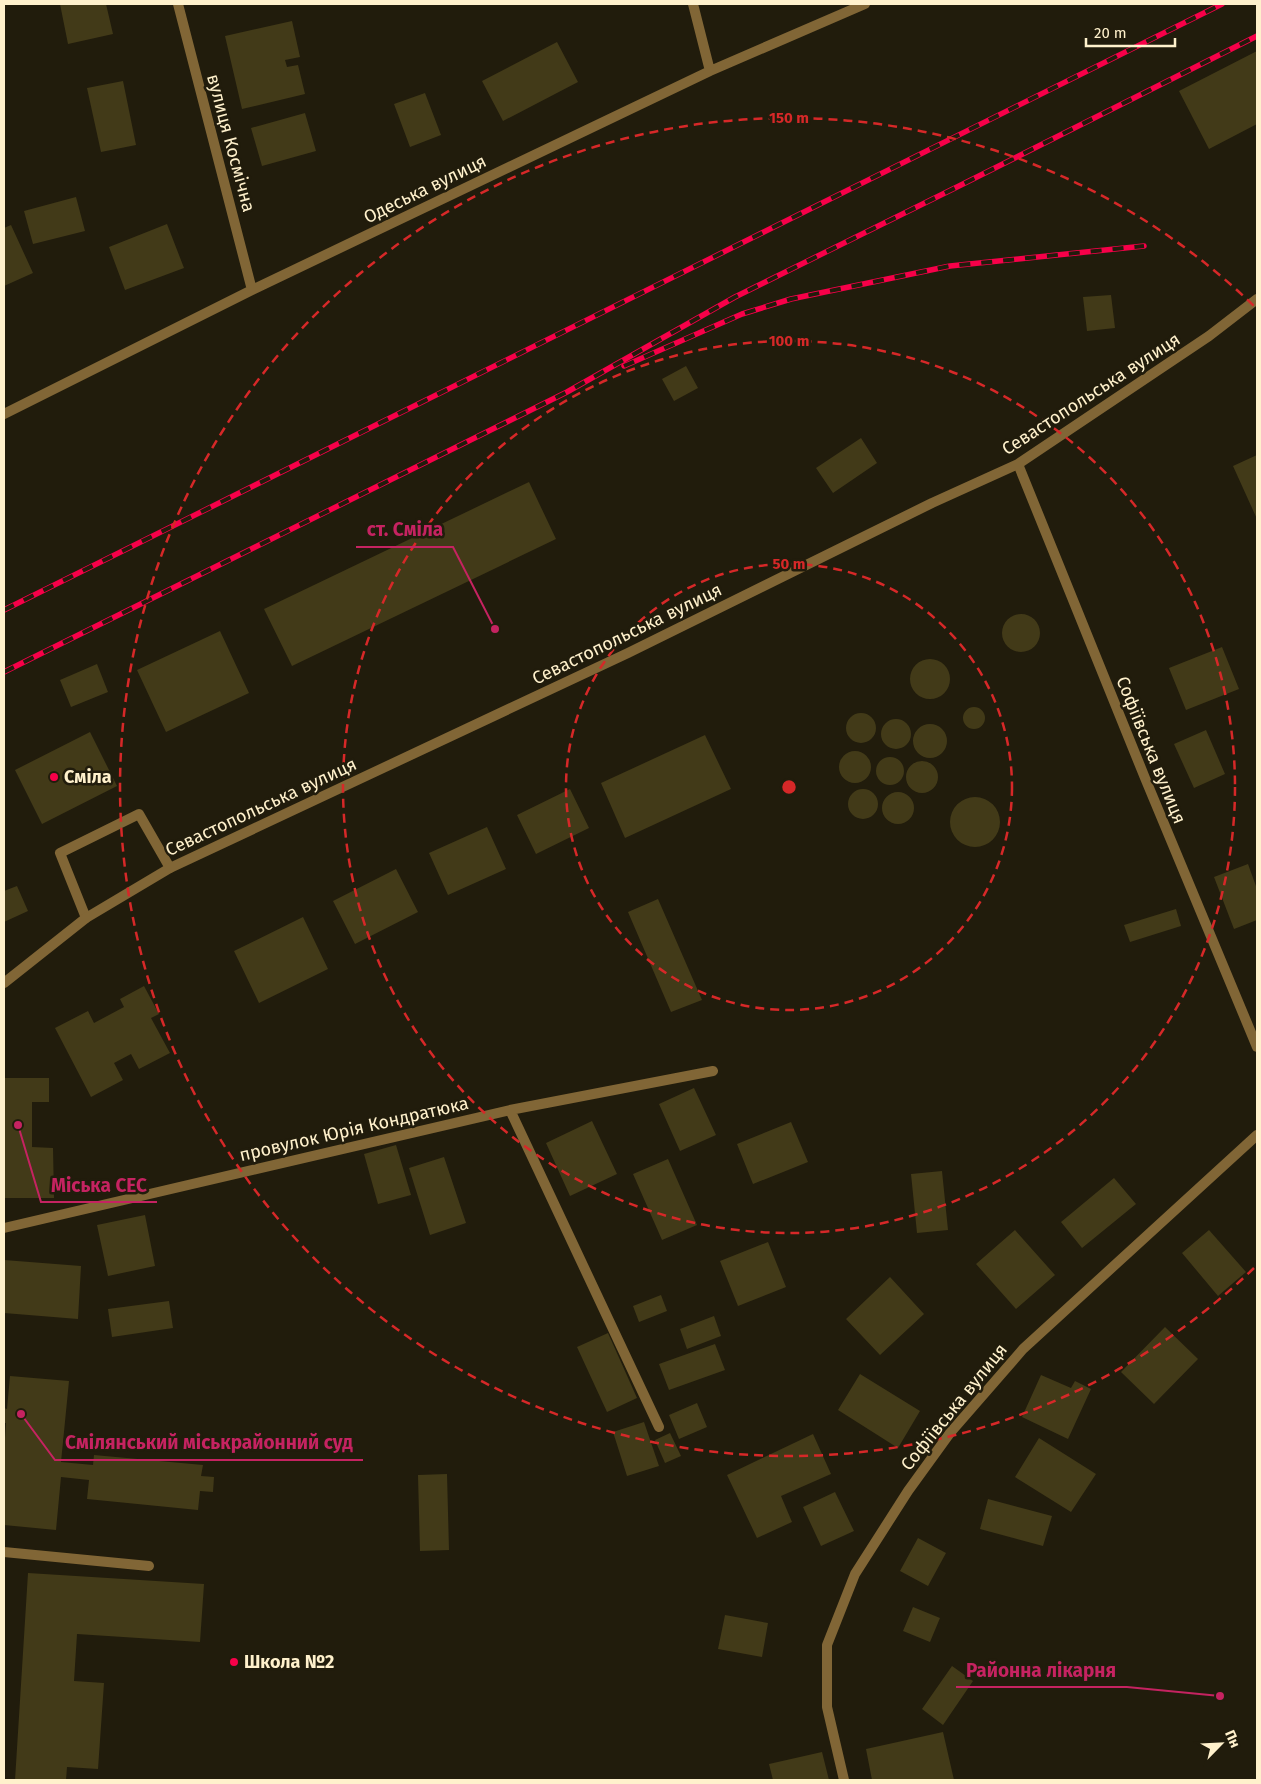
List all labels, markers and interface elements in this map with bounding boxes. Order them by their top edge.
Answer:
scale bar [1086,15,1175,47]
text: 20 m [1094,24,1127,42]
street label: вулиця Космічна [202,72,260,214]
text: 150 m [769,109,809,127]
street label: Одеська вулиця [360,150,490,228]
street label: Севастопольська вулиця [998,328,1184,460]
text: 100 m [769,332,809,350]
callout: ст. Сміла [356,513,453,547]
text: ст. Сміла [367,518,443,541]
text: 50 m [772,555,806,573]
street label: Севастопольська вулиця [529,578,725,690]
street label: Софіївська вулиця [1111,673,1191,827]
street label: Севастопольська вулиця [162,753,360,861]
place label: Сміла [64,766,112,788]
marker: Сміла [48,771,60,783]
centre of rings [780,778,798,796]
street label: провулок Юрія Кондратюка [237,1092,471,1166]
callout: Міська СЕС [41,1168,157,1202]
text: Міська СЕС [51,1174,147,1197]
street label: Софіївська вулиця [896,1339,1012,1475]
callout: Смілянський міськрайонний суд [55,1426,363,1460]
text: Смілянський міськрайонний суд [65,1431,353,1454]
place label: Школа №2 [244,1651,334,1673]
callout: Районна лікарня [956,1653,1127,1687]
marker: Школа №2 [228,1656,240,1668]
text: Районна лікарня [966,1659,1116,1682]
north arrow [1196,1719,1246,1769]
text: Пн [1221,1727,1244,1750]

